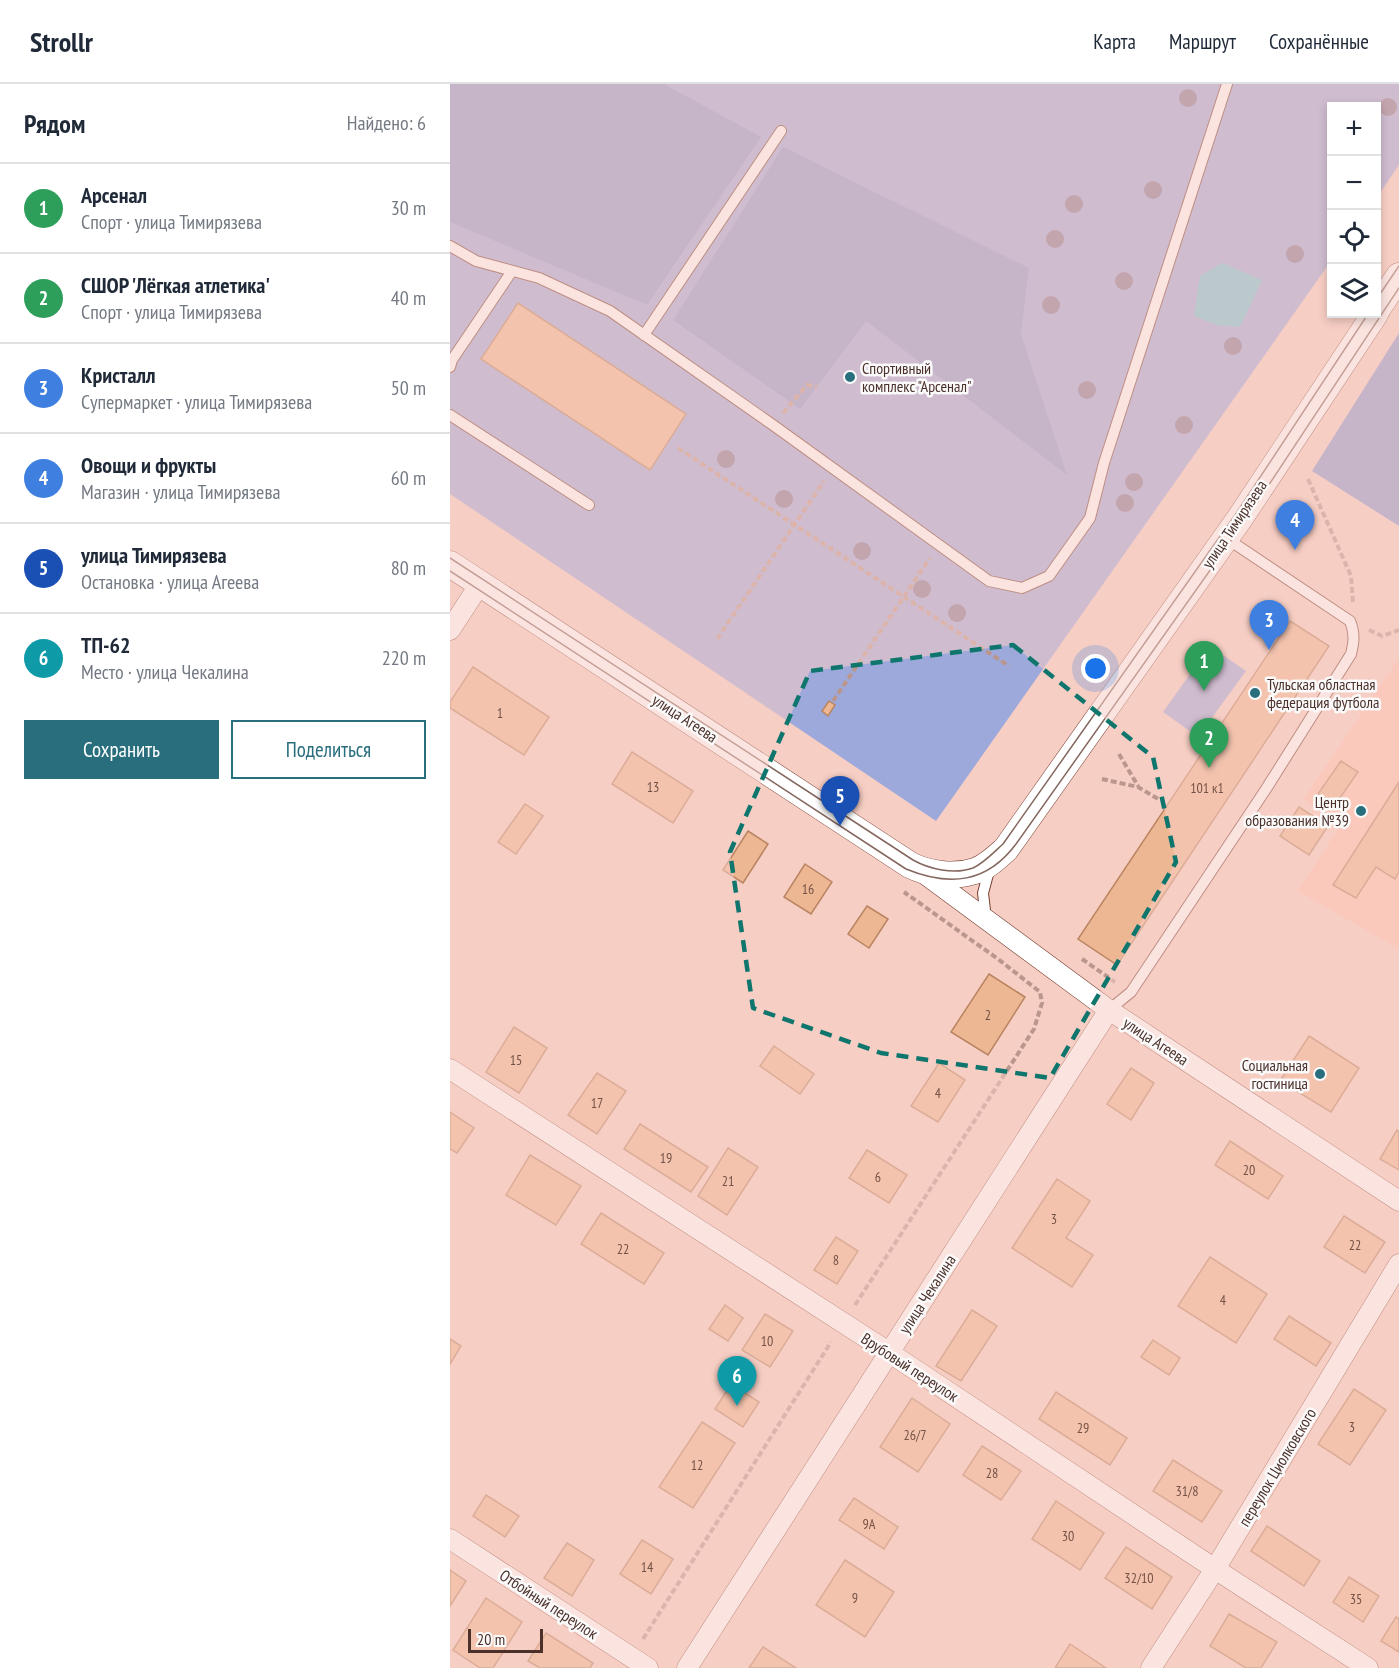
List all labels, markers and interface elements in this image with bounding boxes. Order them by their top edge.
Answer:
text: Strollr [30,23,93,60]
text: Карта [1093,28,1136,55]
text: Маршрут [1169,28,1236,55]
text: Сохранённые [1269,28,1369,55]
map controls [1327,102,1381,318]
button: + [1327,102,1381,156]
text: Рядом [24,107,85,140]
text: Найдено: 6 [347,110,426,136]
button: − [1327,156,1381,210]
text: Арсенал [81,181,147,209]
text: 1 [39,195,48,221]
text: 30 m [391,195,426,221]
text: Спорт · улица Тимирязева [81,209,262,235]
button: locate [1327,210,1381,264]
button: layers [1327,264,1381,318]
text: СШОР 'Лёгкая атлетика' [81,271,270,299]
text: 2 [39,285,48,311]
text: 40 m [391,285,426,311]
text: Спорт · улица Тимирязева [81,299,262,325]
place label: Спортивный комплекс "Арсенал" [862,358,972,396]
text: Кристалл [81,361,156,389]
marker: Спортивный комплекс "Арсенал" [843,370,857,384]
text: 3 [39,375,48,401]
text: 50 m [391,375,426,401]
text: Супермаркет · улица Тимирязева [81,389,312,415]
text: Овощи и фрукты [81,451,216,479]
text: 4 [39,465,48,491]
text: 60 m [391,465,426,491]
street label: улица Тимирязева [1197,476,1271,572]
text: Магазин · улица Тимирязева [81,479,280,505]
pin: 4 [1276,500,1314,550]
text: улица Тимирязева [81,541,227,569]
text: 5 [39,555,48,581]
text: 80 m [391,555,426,581]
text: Остановка · улица Агеева [81,569,259,595]
pin: 3 [1250,600,1288,650]
text: ТП-62 [81,631,131,659]
pin: 1 [1184,642,1224,691]
text: 6 [39,645,48,671]
text: 220 m [382,645,426,671]
your location [1081,654,1110,683]
text: Место · улица Чекалина [81,659,249,685]
place label: Тульская областная федерация футбола [1267,674,1379,712]
marker: Тульская областная федерация футбола [1248,686,1262,700]
street label: улица Агеева [649,690,721,746]
house number: 1 [497,704,503,722]
pin: 2 [1190,718,1228,768]
button: Сохранить [24,720,219,779]
button: Поделиться [231,720,426,779]
pin: 5 [820,776,860,826]
house number: 13 [647,778,659,796]
house number: 101 к1 [1190,779,1224,797]
place label: Центр образования №39 [1245,792,1349,830]
marker: Центр образования №39 [1354,804,1368,818]
house number: 16 [802,880,814,898]
house number: 2 [985,1006,991,1024]
street label: улица Агеева [1120,1013,1192,1069]
house number: 15 [510,1051,522,1069]
place label: Социальная гостиница [1242,1055,1308,1093]
marker: Социальная гостиница [1313,1067,1327,1081]
house number: 4 [935,1084,942,1102]
house number: 17 [591,1094,603,1112]
house number: 19 [660,1149,672,1167]
house number: 20 [1243,1161,1255,1179]
house number: 6 [875,1168,881,1186]
house number: 21 [722,1172,734,1190]
house number: 3 [1051,1210,1057,1228]
house number: 22 [1349,1236,1361,1254]
house number: 22 [617,1240,629,1258]
house number: 8 [833,1251,839,1269]
street label: улица Чекалина [894,1251,960,1337]
house number: 4 [1220,1291,1227,1309]
street label: Врубовый переулок [858,1328,963,1406]
house number: 10 [761,1332,773,1350]
pin: 6 [718,1356,756,1406]
street label: переулок Циолковского [1234,1404,1320,1530]
house number: 3 [1349,1418,1355,1436]
house number: 29 [1077,1419,1089,1437]
house number: 26/7 [903,1426,927,1444]
house number: 12 [691,1456,703,1474]
house number: 28 [986,1464,998,1482]
house number: 31/8 [1175,1482,1199,1500]
house number: 9А [863,1515,876,1533]
house number: 30 [1062,1527,1074,1545]
house number: 14 [641,1558,654,1576]
street label: Отбойный переулок [496,1565,602,1644]
house number: 32/10 [1124,1569,1154,1587]
house number: 9 [852,1589,858,1607]
house number: 35 [1350,1590,1362,1608]
scale bar [468,1626,543,1654]
text: 20 m [477,1629,505,1649]

